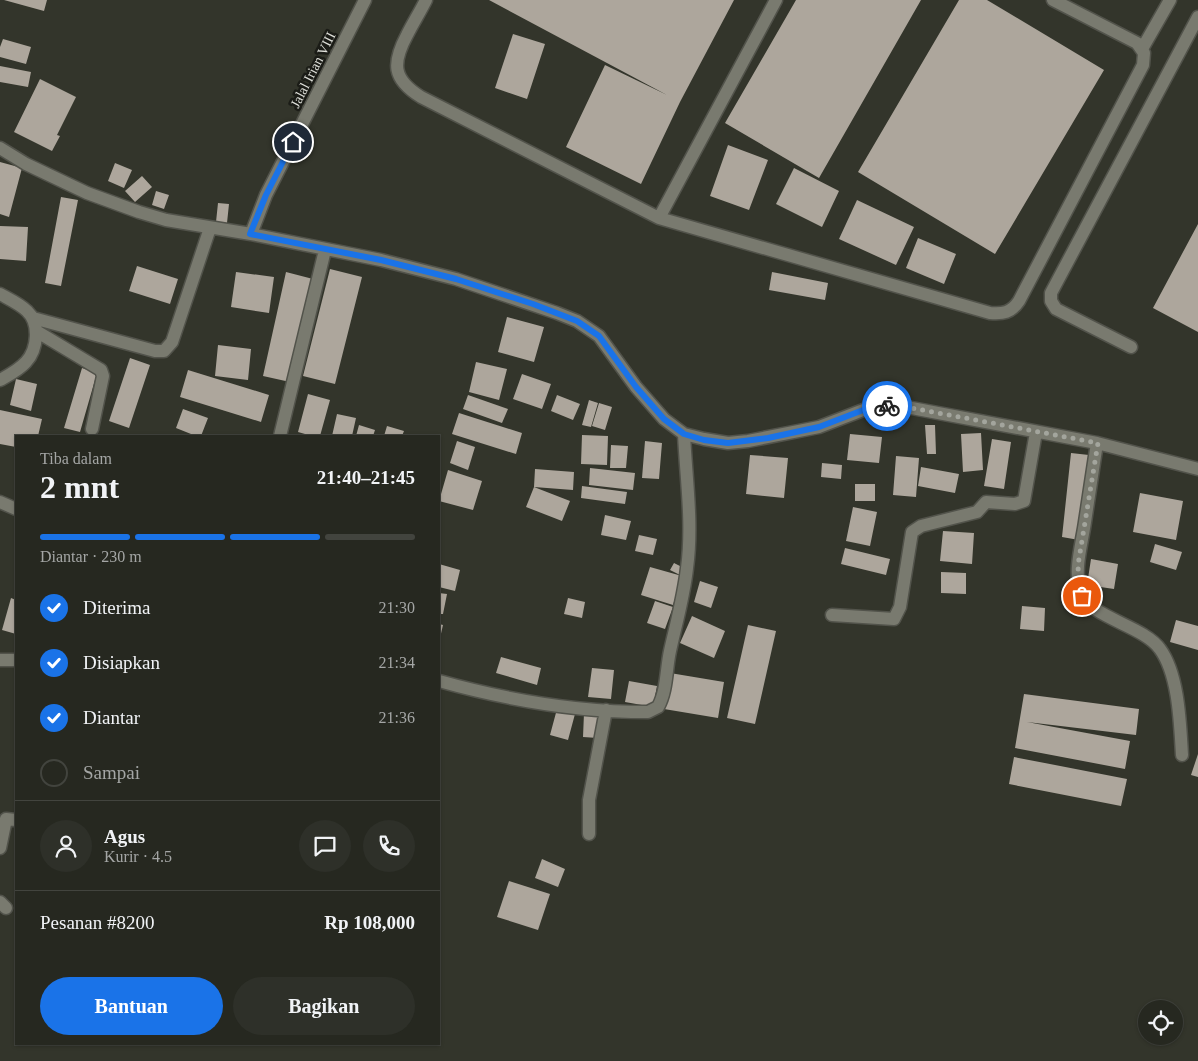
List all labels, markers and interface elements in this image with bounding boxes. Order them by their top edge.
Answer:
street label: Jalal Irian VIII [287,29,339,110]
pin [272,121,314,163]
icon: home [279,128,307,156]
courier [862,381,912,431]
icon: bike [873,392,901,420]
text: Tiba dalam [40,450,112,467]
text: 21:40–21:45 [317,467,415,488]
text: 2 mnt [40,469,119,505]
text: Diantar · 230 m [40,548,142,565]
pin [1061,575,1103,617]
icon: bag [1068,582,1096,610]
icon: check [40,594,68,622]
text: Diterima [83,597,151,618]
text: 21:30 [379,599,415,616]
icon: check [40,649,68,677]
text: Disiapkan [83,652,160,673]
text: 21:34 [379,654,415,671]
icon: check [40,704,68,732]
text: Diantar [83,707,140,728]
text: 21:36 [379,709,415,726]
text: Sampai [83,762,140,783]
button: person [40,820,92,872]
button: chat [299,820,351,872]
button: phone [363,820,415,872]
text: Agus [104,826,145,847]
text: Kurir · 4.5 [104,848,172,865]
text: Pesanan #8200 [40,912,155,933]
text: Rp 108,000 [324,912,415,933]
button: Bantuan [40,977,223,1035]
button: Bagikan [233,977,415,1035]
map controls [1138,1000,1183,1045]
button: locate [1138,1000,1183,1045]

